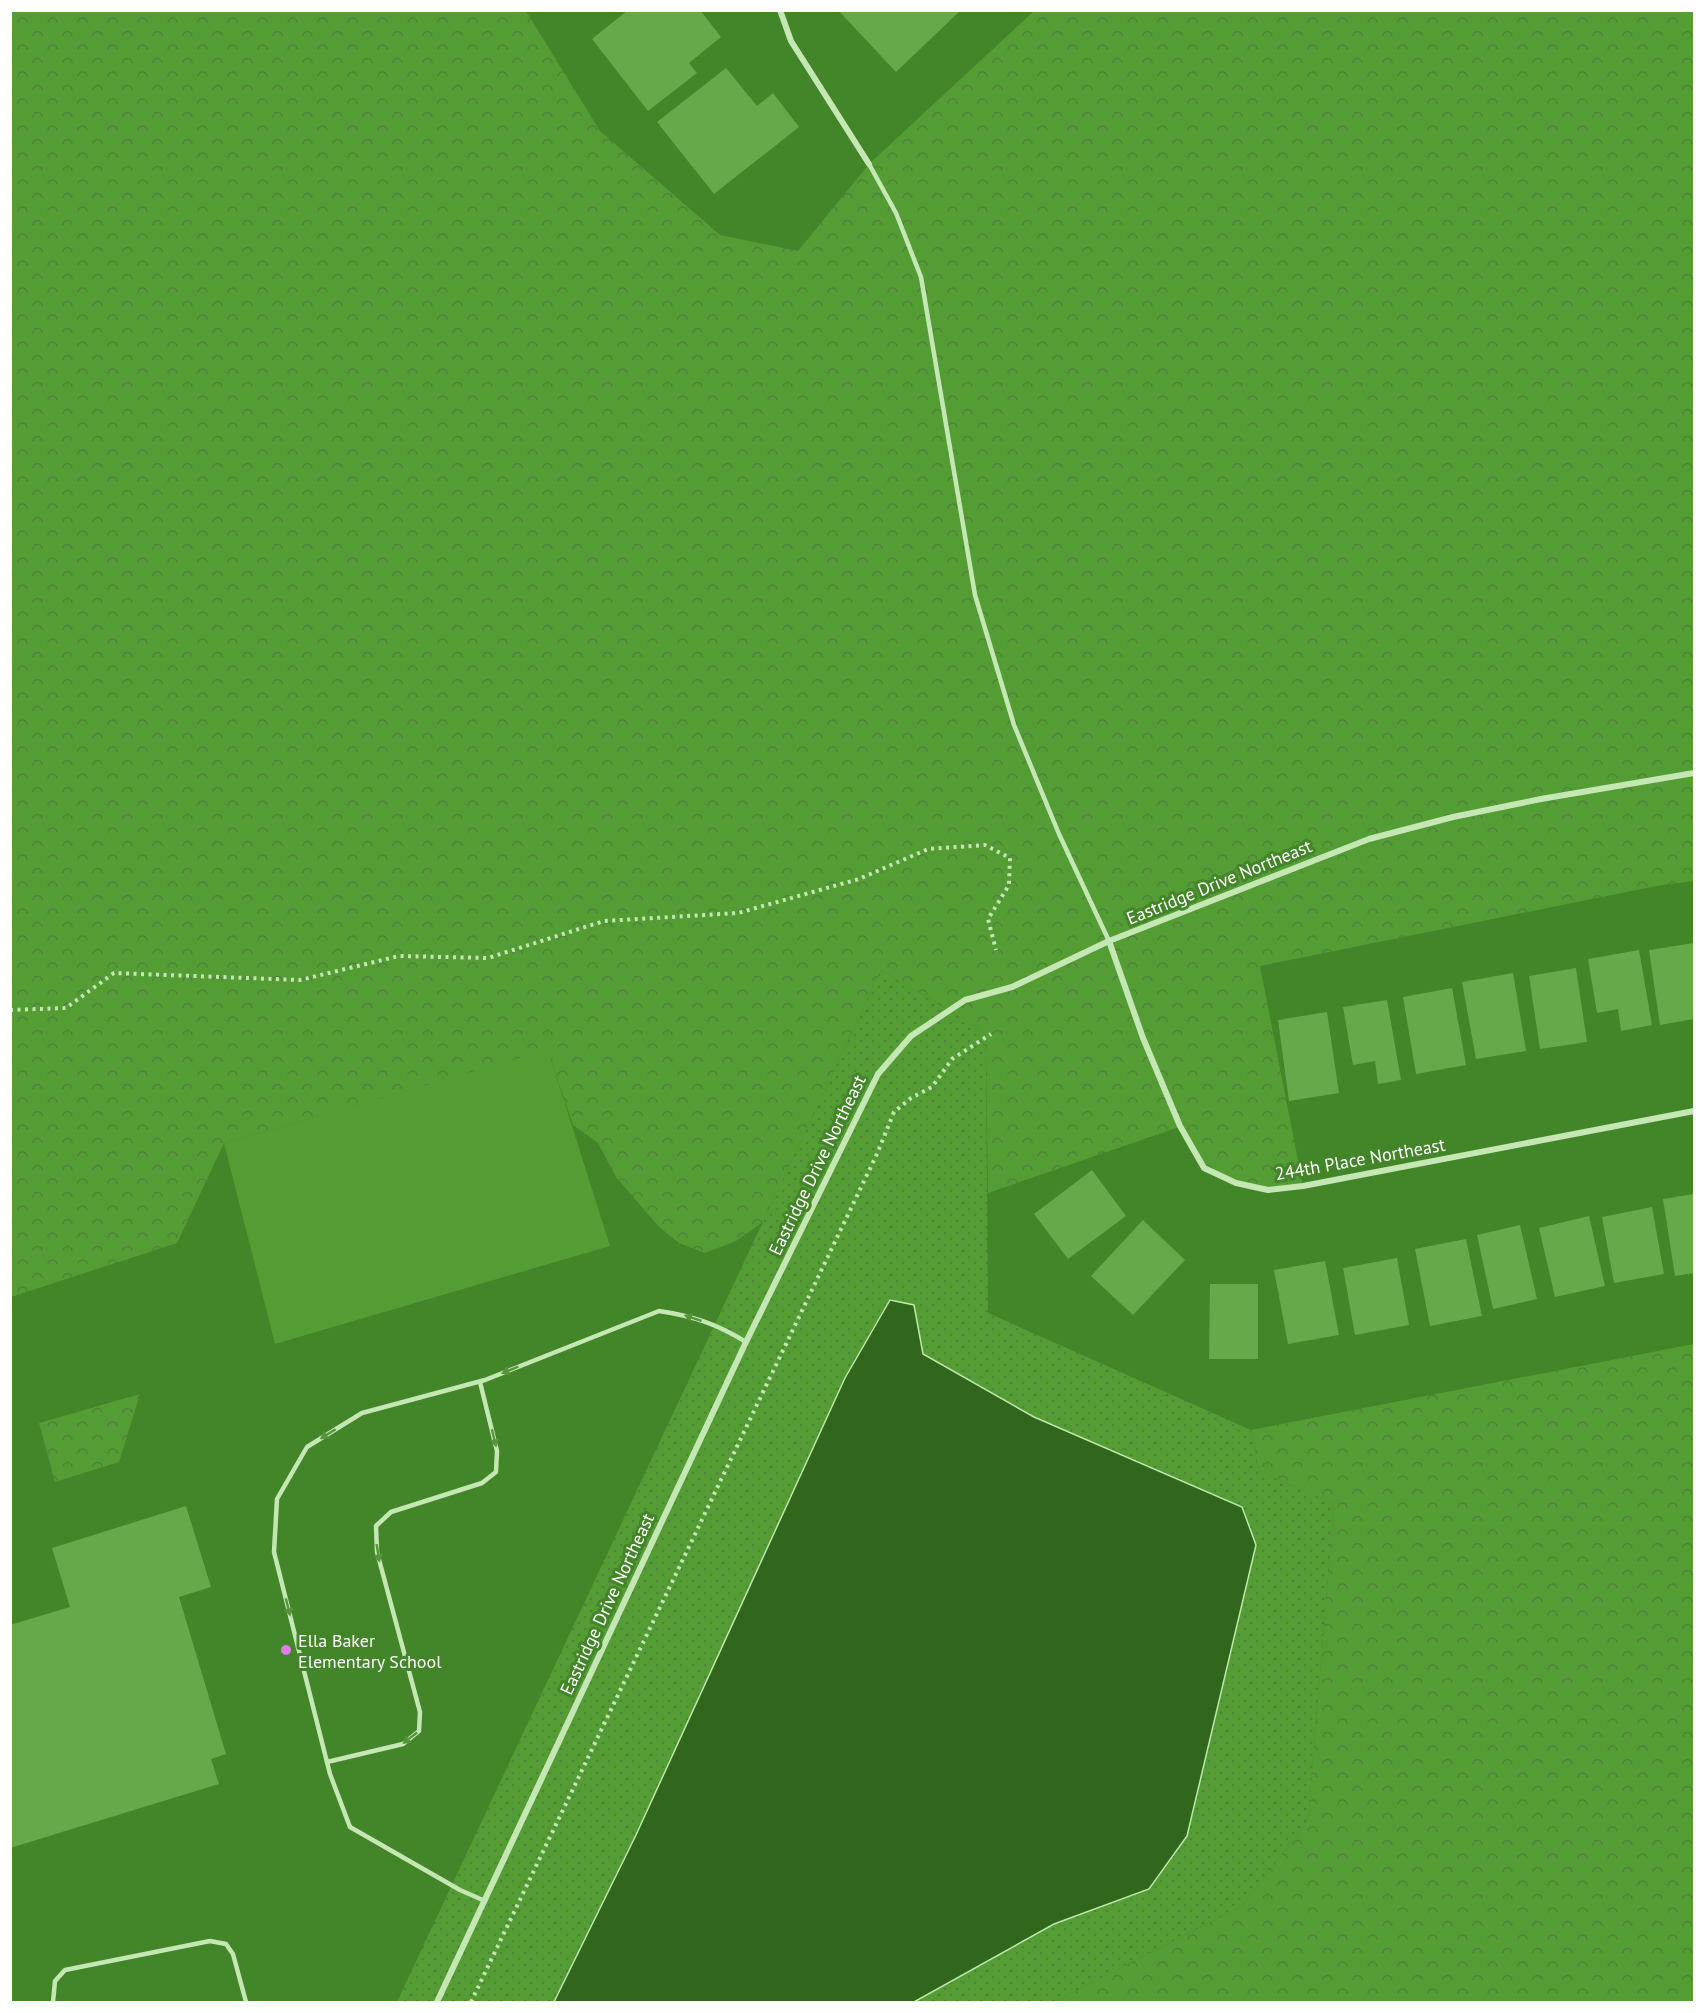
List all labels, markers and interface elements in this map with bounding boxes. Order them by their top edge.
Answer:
street label: Eastridge Drive Northeast [1123,834,1315,930]
street label: Eastridge Drive Northeast [763,1071,871,1259]
street label: 244th Place Northeast [1273,1133,1447,1185]
one-way arrow [684,1312,702,1322]
one-way arrow [501,1365,519,1375]
one-way arrow [320,1428,336,1439]
one-way arrow [489,1429,499,1447]
street label: Eastridge Drive Northeast [555,1510,659,1698]
one-way arrow [374,1544,383,1563]
one-way arrow [284,1598,294,1617]
place label: Ella Baker Elementary School [298,1629,442,1673]
marker: Ella Baker Elementary School [279,1643,293,1657]
one-way arrow [402,1732,418,1745]

